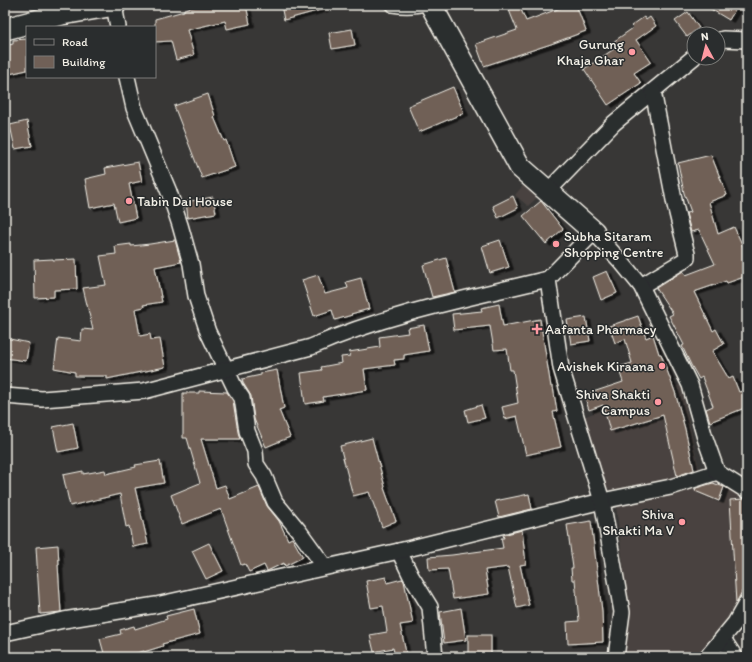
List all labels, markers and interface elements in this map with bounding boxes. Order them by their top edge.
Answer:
legend [26,26,156,78]
north arrow [686,26,726,66]
text: N [700,30,709,43]
text: Road [62,35,88,49]
place label: Gurung Khaja Ghar [557,36,625,69]
marker: Gurung Khaja Ghar [627,47,637,57]
text: Building [62,55,106,69]
place label: Tabin Dai House [137,193,233,210]
marker: Tabin Dai House [124,196,134,206]
place label: Subha Sitaram Shopping Centre [564,228,664,261]
marker: Subha Sitaram Shopping Centre [551,239,561,249]
place label: Aafanta Pharmacy [545,321,657,338]
marker: Aafanta Pharmacy [532,324,542,334]
place label: Avishek Kiraana [557,358,655,375]
marker: Avishek Kiraana [657,361,667,371]
place label: Shiva Shakti Campus [576,386,650,419]
marker: Shiva Shakti Campus [653,397,663,407]
place label: Shiva Shakti Ma V [603,506,675,539]
marker: Shiva Shakti Ma V [677,517,687,527]

